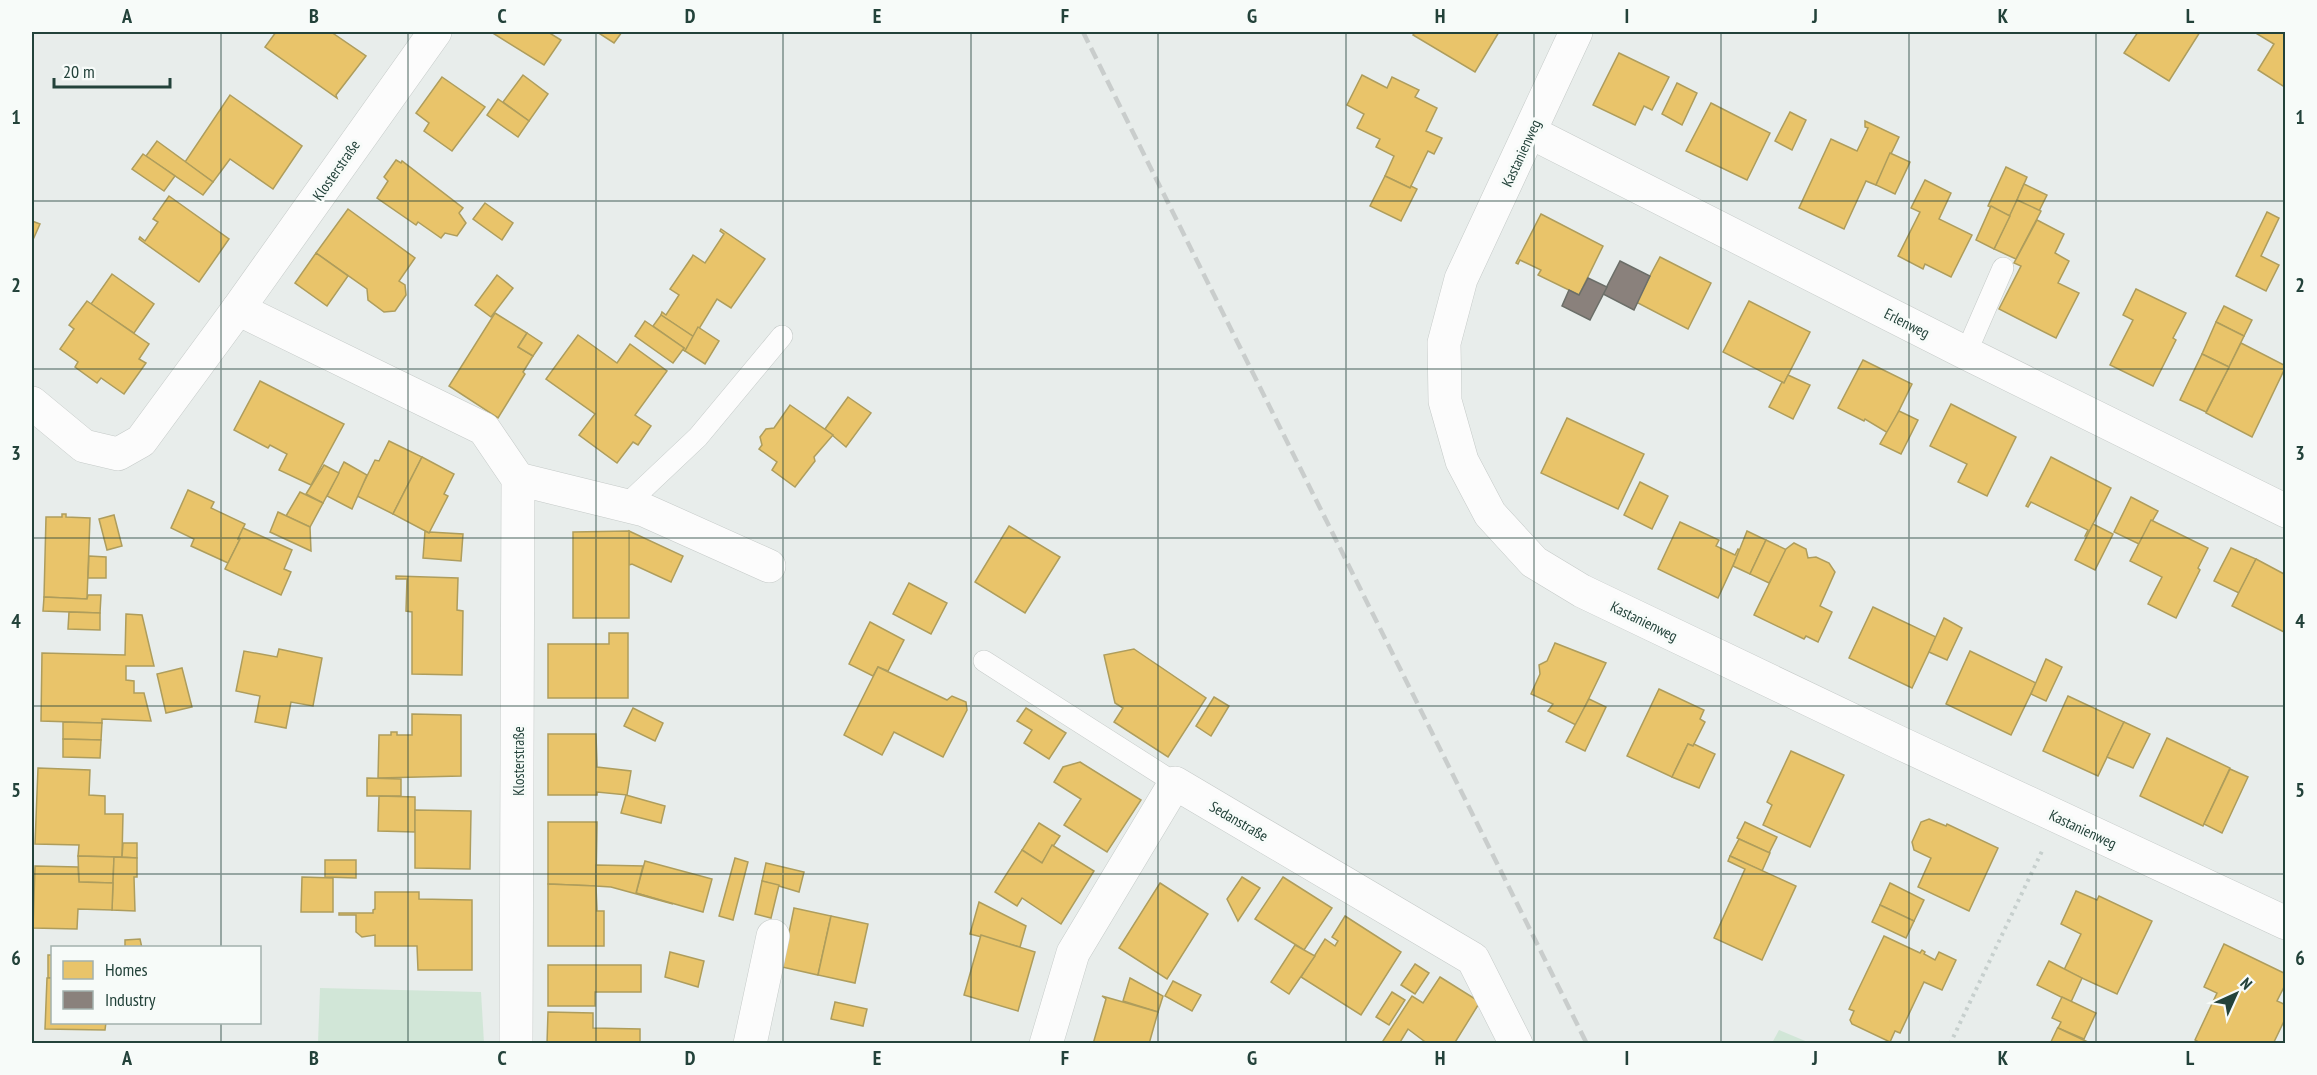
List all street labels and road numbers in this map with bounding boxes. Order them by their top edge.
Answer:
street label: Kastanienweg [1497,116,1545,190]
street label: Klosterstraße [308,136,364,204]
street label: Erlenweg [1881,304,1933,342]
street label: Kastanienweg [1607,597,1681,645]
street label: Klosterstraße [509,726,528,796]
street label: Sedanstraße [1206,797,1272,845]
street label: Kastanienweg [2046,805,2120,853]

